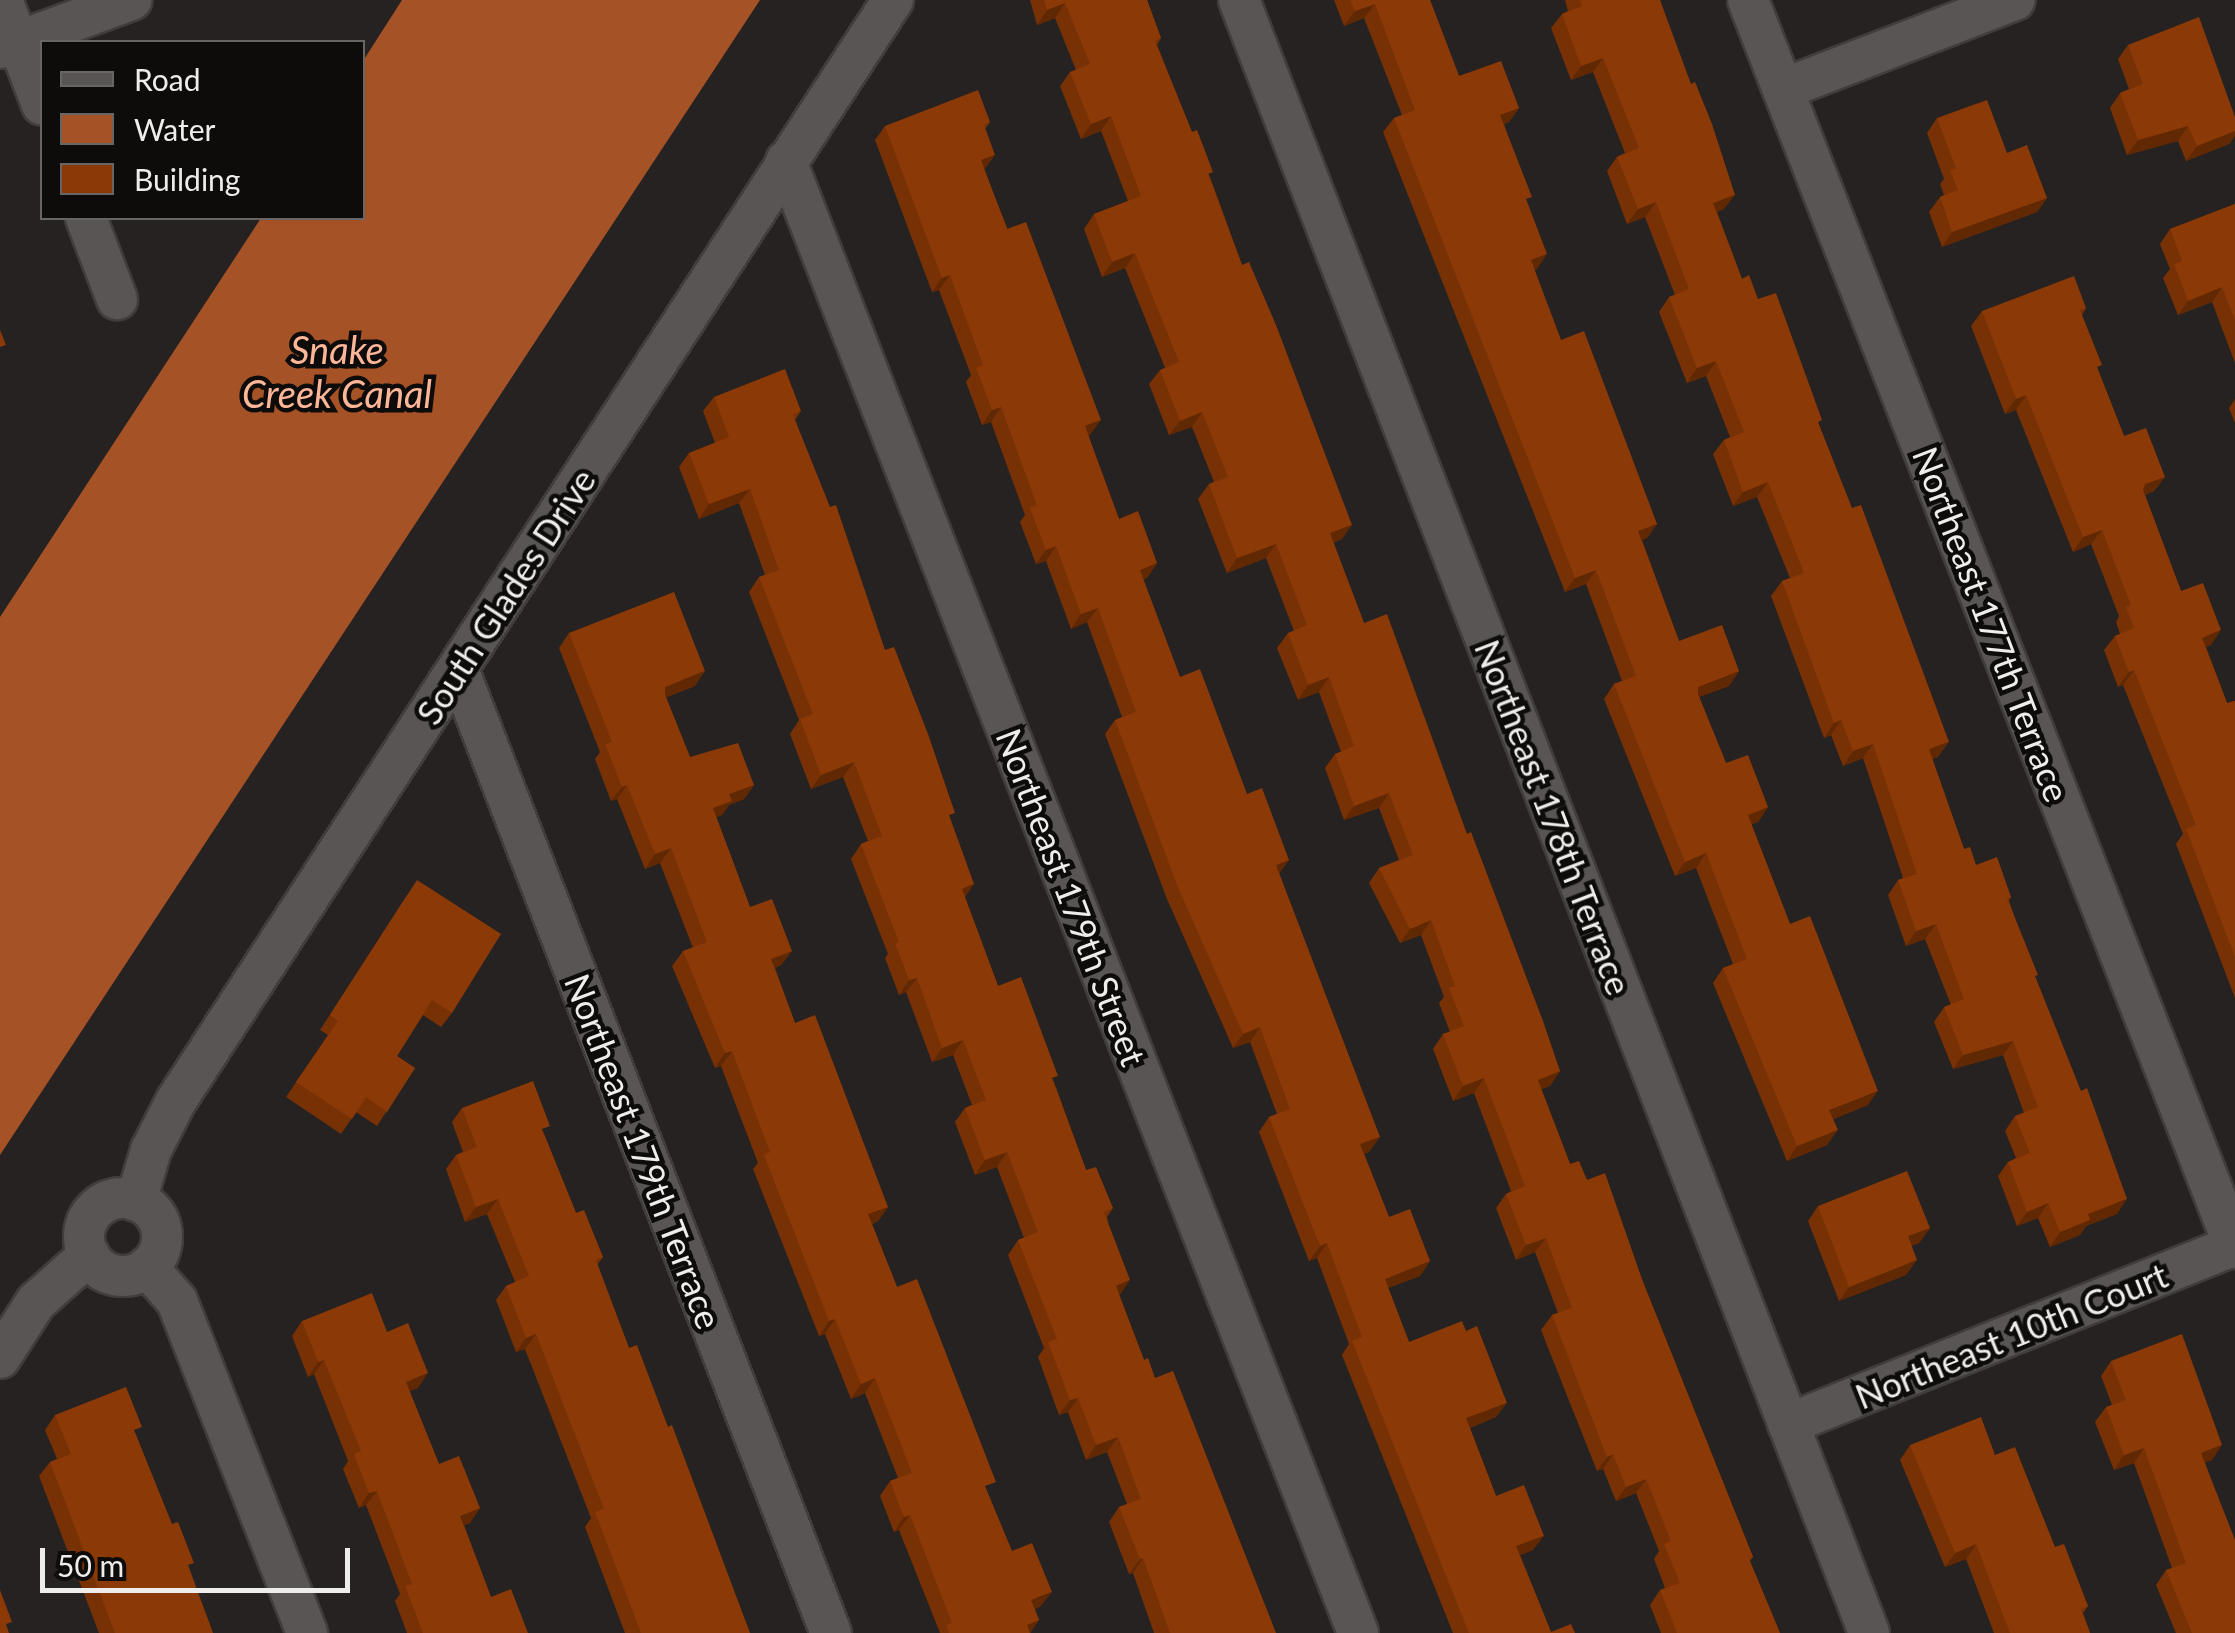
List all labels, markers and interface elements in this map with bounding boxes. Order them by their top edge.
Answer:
legend [40,40,365,220]
text: Road [134,61,201,97]
text: Water [134,111,216,147]
text: Building [134,161,240,197]
water label: Snake Creek Canal [242,327,432,416]
street label: Northeast 177th Terrace [1905,440,2079,808]
street label: South Glades Drive [407,460,603,732]
street label: Northeast 178th Terrace [1467,633,1641,1001]
street label: Northeast 179th Street [988,723,1156,1071]
street label: Northeast 179th Terrace [557,967,731,1335]
street label: Northeast 10th Court [1849,1253,2173,1417]
scale bar [45,1528,355,1590]
text: 50 m [57,1547,124,1583]

